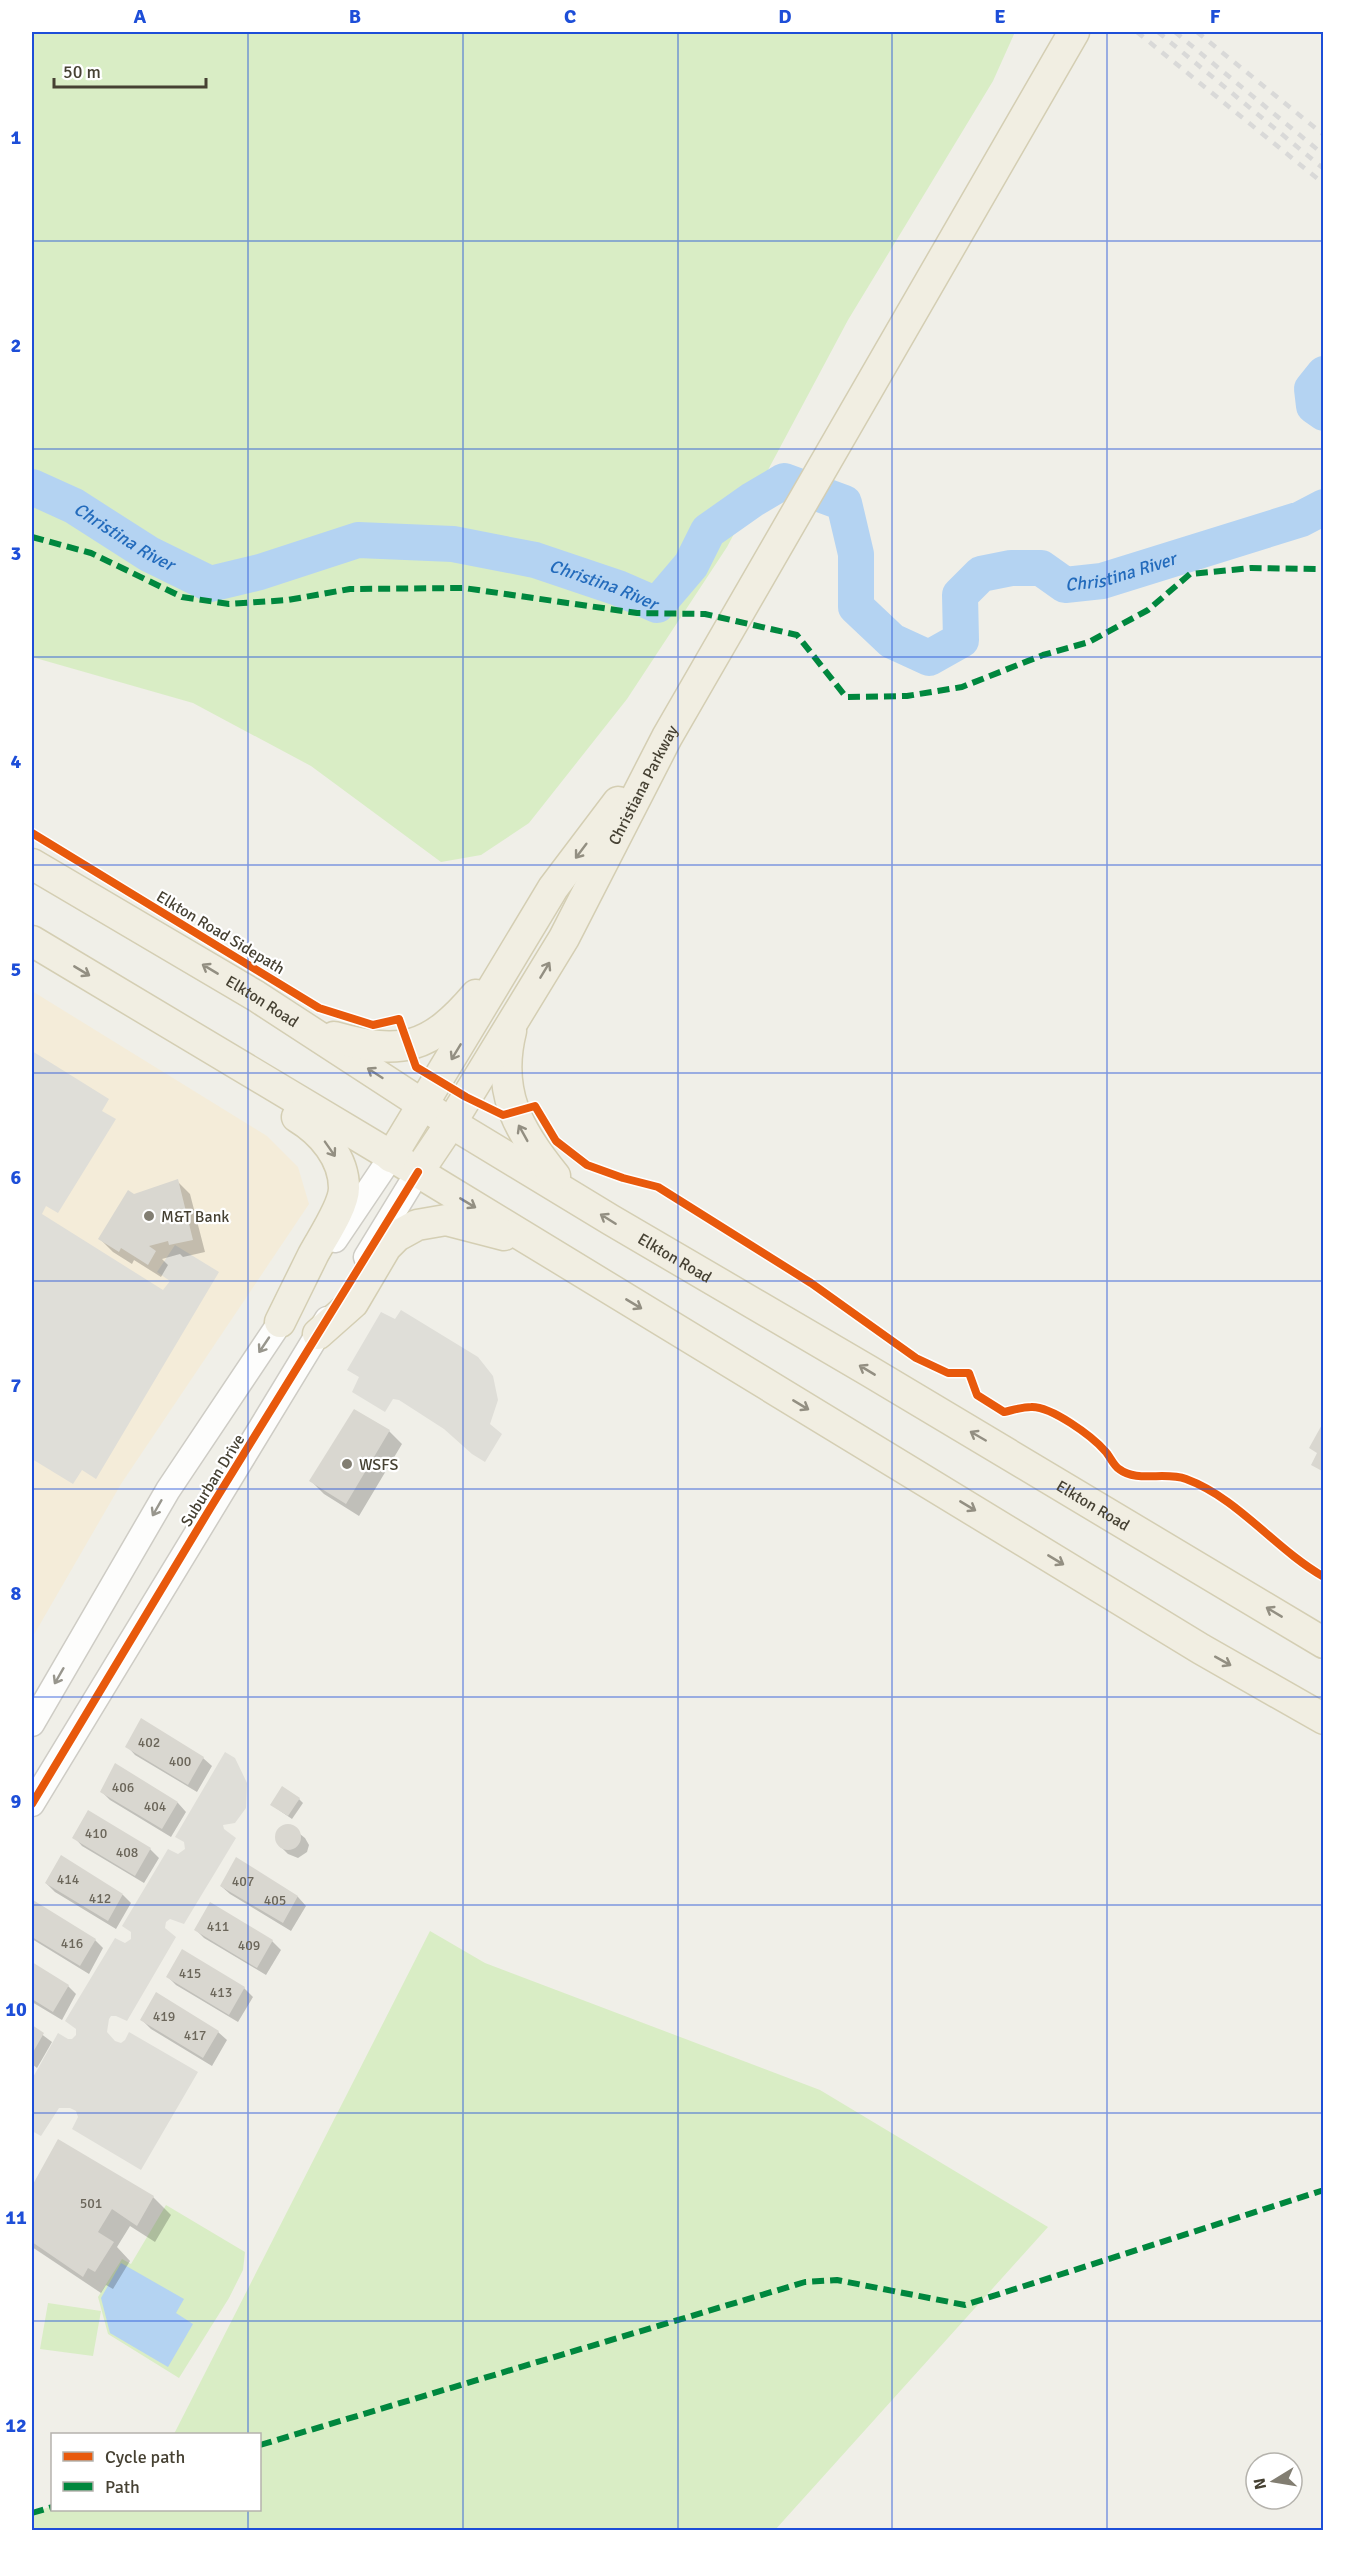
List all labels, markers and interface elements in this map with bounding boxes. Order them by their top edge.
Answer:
text: A [134,4,147,29]
text: B [349,4,361,29]
text: C [564,4,576,29]
text: D [778,4,792,29]
text: E [994,4,1006,29]
text: F [1210,4,1221,29]
scale bar [54,51,206,89]
text: 50 m [63,61,101,83]
text: 1 [11,125,22,150]
text: 2 [11,333,21,358]
water label: Christina River [70,498,180,577]
text: 3 [11,541,21,566]
water label: Christina River [1064,547,1181,596]
water label: Christina River [546,555,663,616]
street label: Christiana Parkway [604,721,683,849]
text: 4 [11,749,22,774]
one-way arrow [575,843,588,859]
street label: Elkton Road Sidepath [153,887,288,979]
text: 5 [11,957,21,982]
one-way arrow [202,962,219,974]
one-way arrow [539,962,551,979]
one-way arrow [73,965,90,977]
street label: Elkton Road [222,971,302,1032]
one-way arrow [449,1043,461,1060]
one-way arrow [367,1066,384,1078]
one-way arrow [517,1125,529,1142]
one-way arrow [324,1140,336,1156]
text: 6 [11,1165,22,1190]
one-way arrow [459,1197,476,1209]
place label: M&T Bank [161,1207,229,1227]
marker: M&T Bank [142,1209,156,1223]
one-way arrow [600,1212,617,1224]
street label: Elkton Road [634,1229,715,1288]
one-way arrow [625,1298,642,1310]
one-way arrow [258,1337,271,1354]
one-way arrow [859,1364,876,1376]
text: 7 [11,1373,22,1398]
one-way arrow [792,1400,809,1412]
one-way arrow [970,1430,987,1442]
street label: Suburban Drive [176,1431,249,1530]
place label: WSFS [359,1455,399,1475]
marker: WSFS [340,1457,354,1471]
street label: Elkton Road [1052,1476,1133,1536]
one-way arrow [151,1499,163,1516]
one-way arrow [959,1501,976,1513]
one-way arrow [1047,1555,1064,1567]
text: 8 [11,1581,22,1606]
one-way arrow [1265,1606,1282,1619]
one-way arrow [1214,1655,1231,1667]
one-way arrow [52,1668,64,1685]
house number: 402 [138,1734,160,1751]
house number: 400 [169,1753,191,1770]
house number: 406 [112,1779,134,1796]
text: 9 [11,1789,22,1814]
house number: 404 [144,1798,167,1815]
house number: 410 [85,1825,107,1842]
house number: 408 [116,1844,138,1861]
house number: 414 [57,1871,80,1888]
house number: 407 [232,1873,254,1890]
house number: 412 [89,1890,111,1907]
house number: 405 [264,1892,286,1909]
house number: 411 [207,1918,229,1935]
house number: 416 [61,1935,83,1952]
house number: 409 [238,1937,260,1954]
house number: 415 [179,1965,201,1982]
house number: 413 [210,1984,232,2001]
text: 10 [5,1997,27,2022]
house number: 419 [153,2008,175,2025]
house number: 417 [184,2027,206,2044]
house number: 501 [80,2195,102,2212]
text: 11 [5,2205,27,2230]
text: 12 [5,2413,27,2438]
legend [51,2433,261,2511]
text: Cycle path [105,2446,185,2468]
north arrow [1244,2451,1304,2511]
text: Path [105,2476,140,2498]
text: N [1249,2476,1271,2491]

